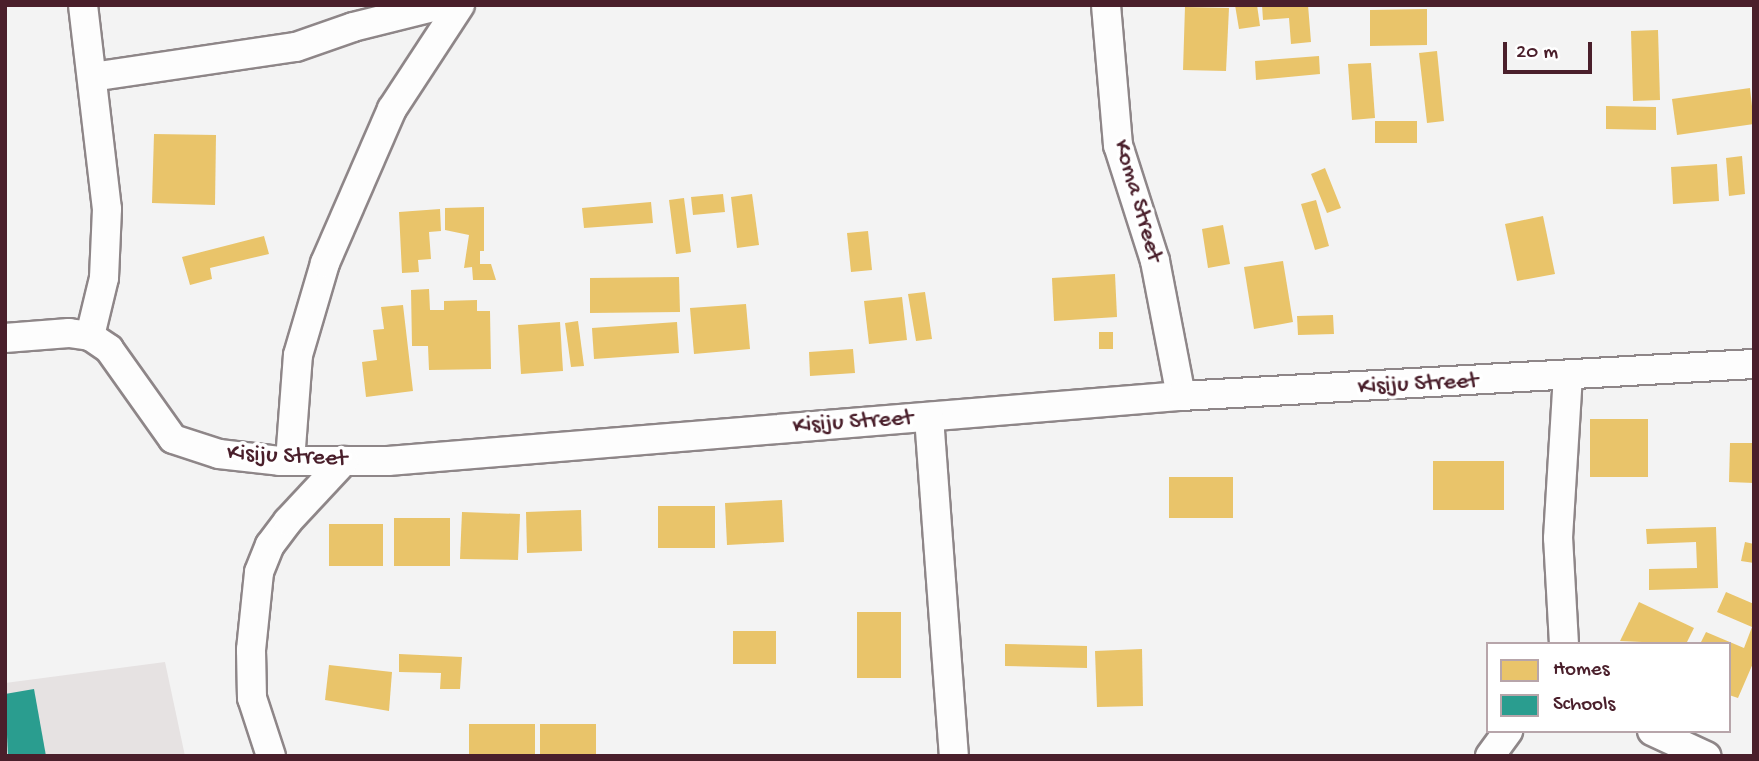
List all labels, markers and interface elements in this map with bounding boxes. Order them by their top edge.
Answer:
scale bar [1507,28,1596,72]
text: 20 m [1516,41,1558,66]
street label: Koma Street [1106,137,1168,265]
street label: Kisiju Street [1357,367,1479,403]
street label: Kisiju Street [792,404,914,442]
street label: Kisiju Street [226,439,348,475]
legend [1486,642,1731,733]
text: Homes [1553,658,1609,683]
text: Schools [1553,693,1615,718]

